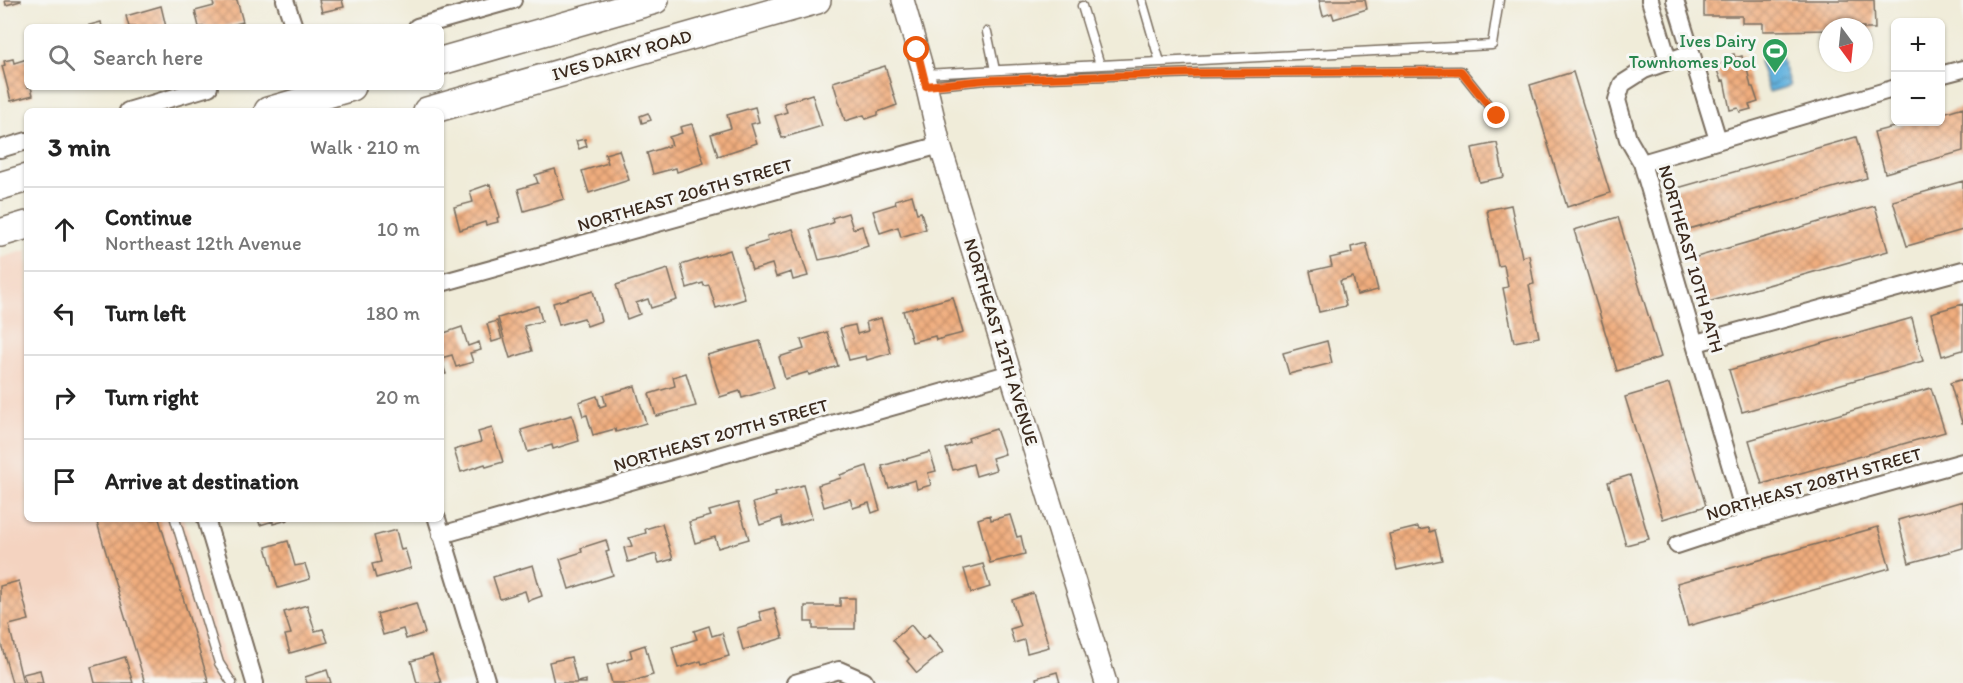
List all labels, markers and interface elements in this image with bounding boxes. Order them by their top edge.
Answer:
north arrow [1819,18,1873,72]
map controls [1891,18,1945,126]
button: + [1891,18,1945,72]
search box [24,24,444,90]
street label: IVES DAIRY ROAD [550,25,694,85]
place label: Ives Dairy Townhomes Pool [1629,30,1757,73]
route start [903,36,929,62]
sports icon: Ives Dairy Townhomes Pool [1760,36,1790,74]
icon: search [45,41,78,74]
text: Search here [93,44,203,71]
button: − [1891,72,1945,126]
route end [1483,102,1509,128]
text: 3 min [48,131,110,163]
text: Walk · 210 m [310,135,420,159]
street label: NORTHEAST 206TH STREET [575,154,795,236]
street label: NORTHEAST 10TH PATH [1654,163,1728,355]
text: Continue [105,204,192,231]
icon: ahead [48,213,81,246]
text: 10 m [377,217,420,241]
text: Northeast 12th Avenue [105,231,302,255]
street label: NORTHEAST 12TH AVENUE [959,236,1043,448]
icon: left [48,297,81,330]
text: Turn left [105,300,186,327]
text: 180 m [366,301,420,325]
icon: right [48,381,81,414]
text: Turn right [105,384,199,411]
text: 20 m [376,385,420,409]
street label: NORTHEAST 207TH STREET [611,394,831,476]
street label: NORTHEAST 208TH STREET [1704,443,1924,525]
icon: arrive [48,465,81,498]
text: Arrive at destination [105,468,299,495]

